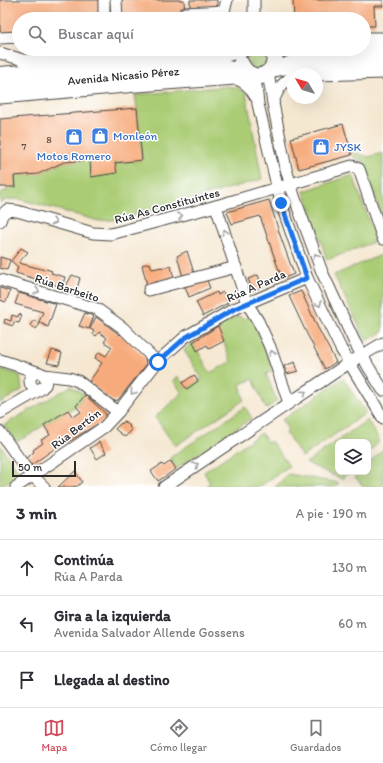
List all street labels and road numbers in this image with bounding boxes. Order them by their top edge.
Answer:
street label: Avenida Nicasio Pérez [67,64,180,88]
street label: Rúa As Constituíntes [113,185,221,227]
street label: Rúa A Parda [224,266,289,305]
street label: Rúa Barbeito [33,271,101,305]
street label: Rúa Bertón [48,406,104,452]

